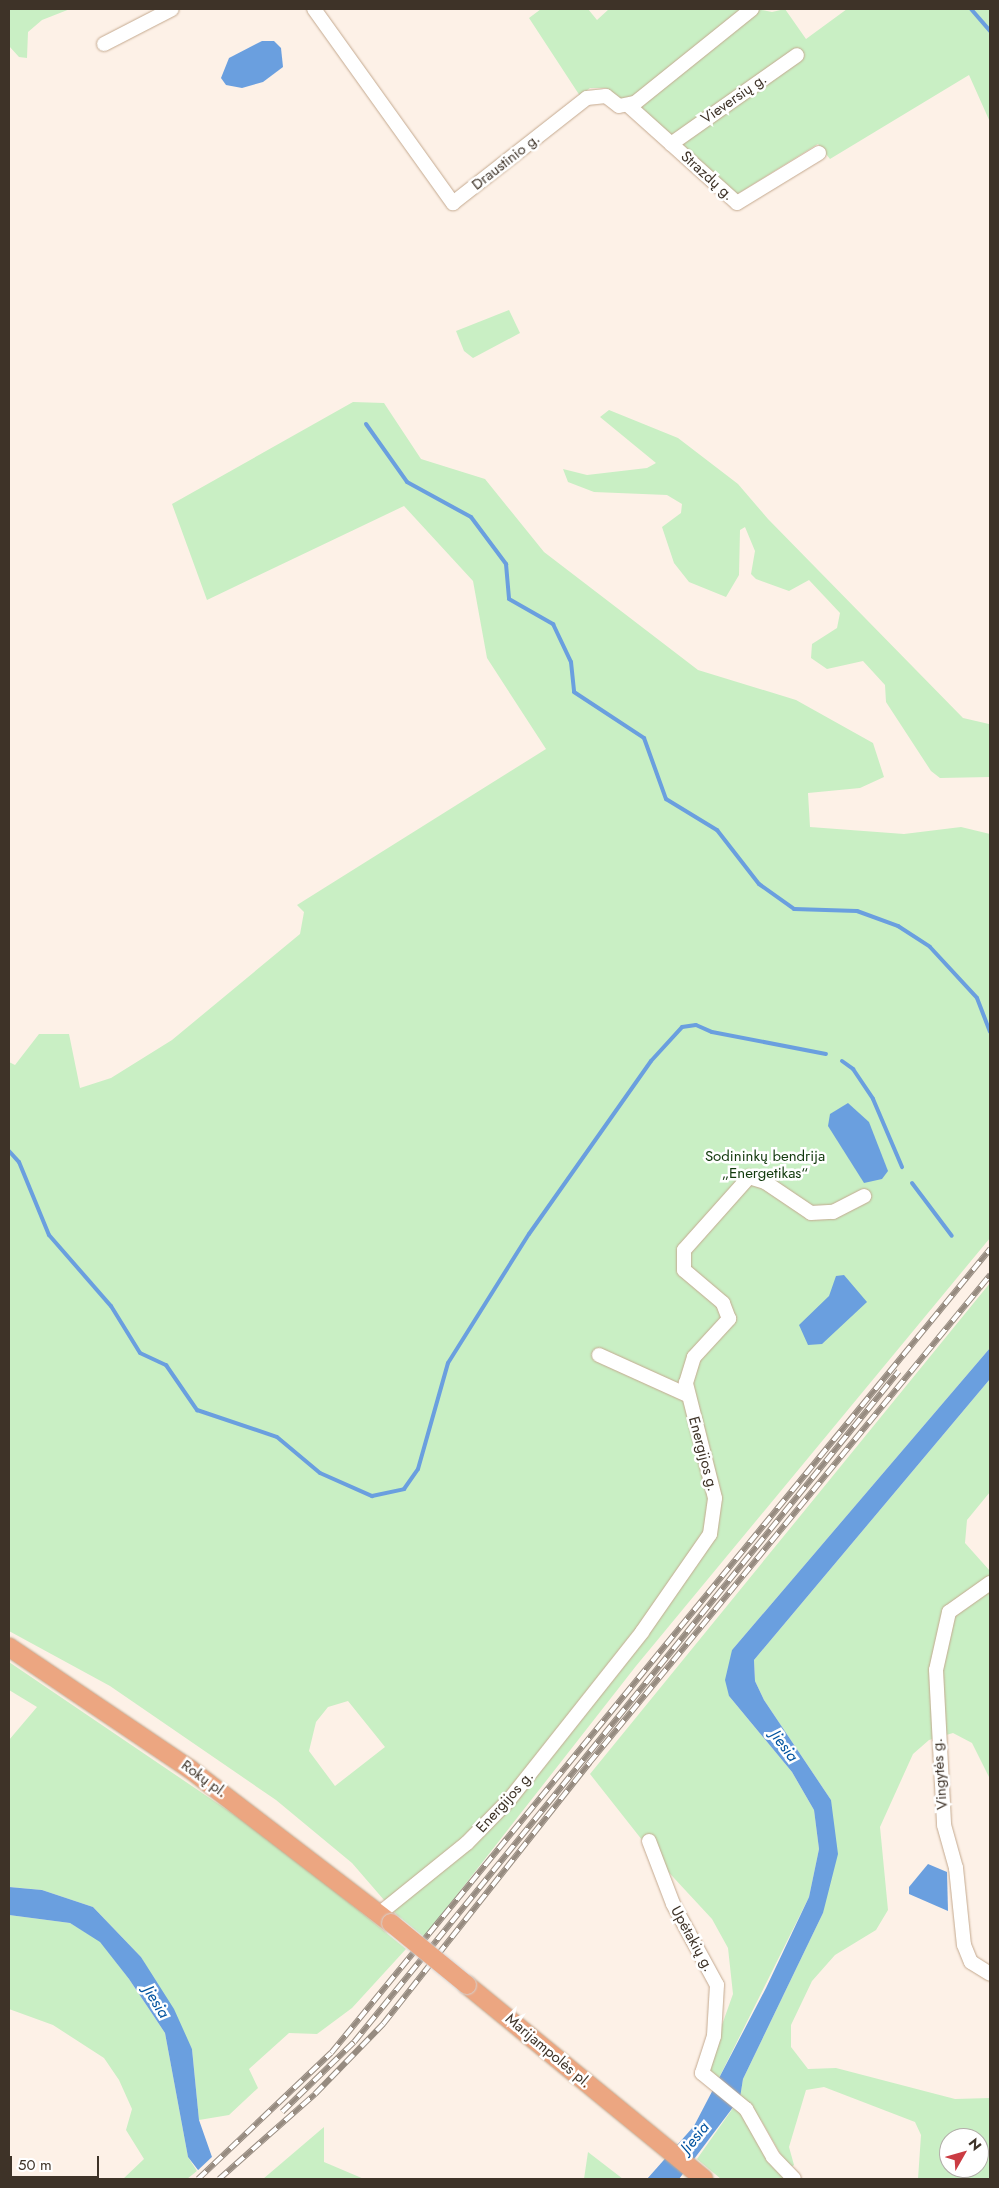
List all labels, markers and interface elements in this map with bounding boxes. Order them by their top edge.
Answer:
street label: Vieversių g. [698,70,770,128]
street label: Draustinio g. [468,130,544,194]
street label: Strazdų g. [677,148,737,204]
park label: Sodininkų bendrija „Energetikas“ [705,1147,825,1182]
street label: Energijos g. [684,1415,722,1493]
water label: Jiesia [766,1726,802,1766]
street label: Vingytės g. [929,1738,951,1810]
street label: Rokų pl. [178,1756,230,1802]
street label: Energijos g. [473,1767,537,1837]
street label: Upėtakių g. [667,1903,717,1975]
water label: Jiesia [139,1982,173,2022]
street label: Marijampolės pl. [502,2010,594,2092]
water label: Jiesia [677,2118,713,2158]
north arrow [939,2128,989,2178]
text: N [964,2134,986,2155]
scale bar [12,2146,101,2178]
text: 50 m [18,2154,52,2176]

